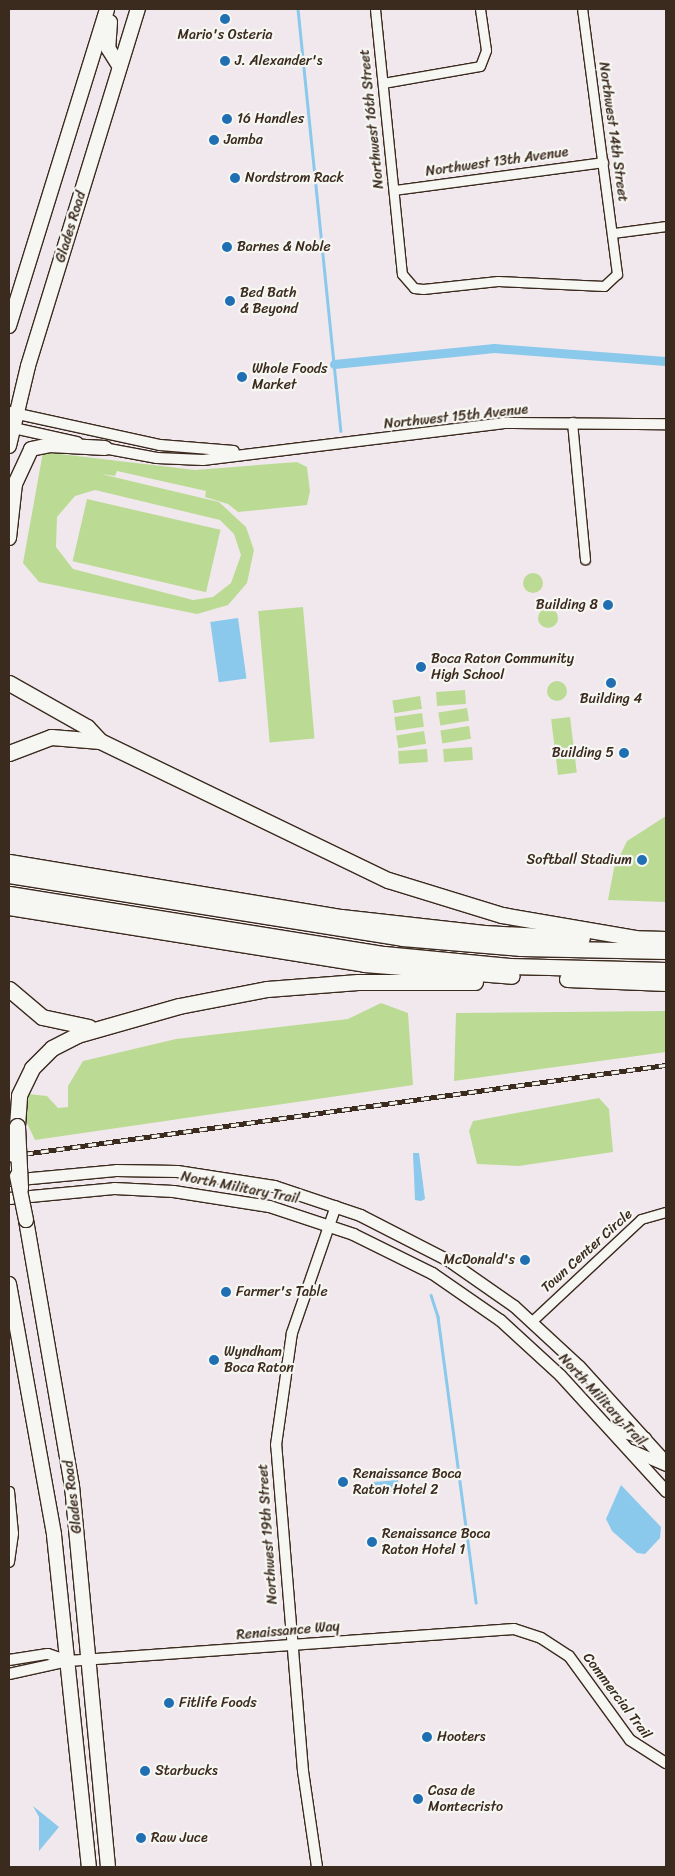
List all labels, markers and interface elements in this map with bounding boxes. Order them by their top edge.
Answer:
marker: Mario's Osteria [219,13,231,25]
place label: Mario's Osteria [177,27,273,43]
street label: Northwest 16th Street [356,48,388,190]
place label: J. Alexander's [235,53,322,69]
marker: J. Alexander's [219,55,231,67]
street label: Northwest 14th Street [595,61,631,203]
place label: 16 Handles [237,111,304,127]
marker: 16 Handles [221,113,233,125]
place label: Jamba [224,132,263,148]
marker: Jamba [208,134,220,146]
street label: Northwest 13th Avenue [424,144,570,180]
place label: Nordstrom Rack [245,170,344,186]
marker: Nordstrom Rack [229,172,241,184]
street label: Glades Road [52,189,90,265]
place label: Barnes & Noble [237,239,331,255]
marker: Barnes & Noble [221,241,233,253]
place label: Bed Bath & Beyond [240,285,298,318]
marker: Bed Bath & Beyond [224,295,236,307]
place label: Whole Foods Market [252,361,328,394]
marker: Whole Foods Market [236,371,248,383]
street label: Northwest 15th Avenue [383,401,529,433]
place label: Building 8 [536,597,598,613]
marker: Building 8 [602,599,614,611]
place label: Boca Raton Community High School [431,651,574,684]
marker: Boca Raton Community High School [415,661,427,673]
marker: Building 4 [605,677,617,689]
place label: Building 4 [580,691,642,707]
place label: Building 5 [552,745,614,761]
marker: Building 5 [618,747,630,759]
place label: Softball Stadium [527,852,632,868]
marker: Softball Stadium [636,854,648,866]
street label: North Military Trail [180,1168,300,1208]
street label: Town Center Circle [538,1206,636,1296]
place label: McDonald's [443,1252,515,1268]
marker: McDonald's [519,1254,531,1266]
place label: Farmer's Table [236,1284,328,1300]
marker: Farmer's Table [220,1286,232,1298]
place label: Wyndham Boca Raton [224,1344,294,1376]
street label: North Military Trail [555,1350,649,1450]
marker: Wyndham Boca Raton [208,1354,220,1366]
street label: Glades Road [60,1459,86,1535]
street label: Northwest 19th Street [255,1463,281,1605]
place label: Renaissance Boca Raton Hotel 2 [353,1466,462,1498]
marker: Renaissance Boca Raton Hotel 2 [337,1476,349,1488]
place label: Renaissance Boca Raton Hotel 1 [382,1526,491,1558]
marker: Renaissance Boca Raton Hotel 1 [366,1536,378,1548]
street label: Renaissance Way [236,1618,340,1644]
street label: Commercial Trail [579,1650,655,1742]
place label: Fitlife Foods [179,1695,257,1711]
marker: Fitlife Foods [163,1697,175,1709]
place label: Hooters [437,1729,485,1745]
marker: Hooters [421,1731,433,1743]
place label: Starbucks [155,1763,218,1779]
marker: Starbucks [139,1765,151,1777]
place label: Casa de Montecristo [428,1783,503,1815]
marker: Casa de Montecristo [412,1793,424,1805]
place label: Raw Juce [151,1830,208,1846]
marker: Raw Juce [135,1832,147,1844]

